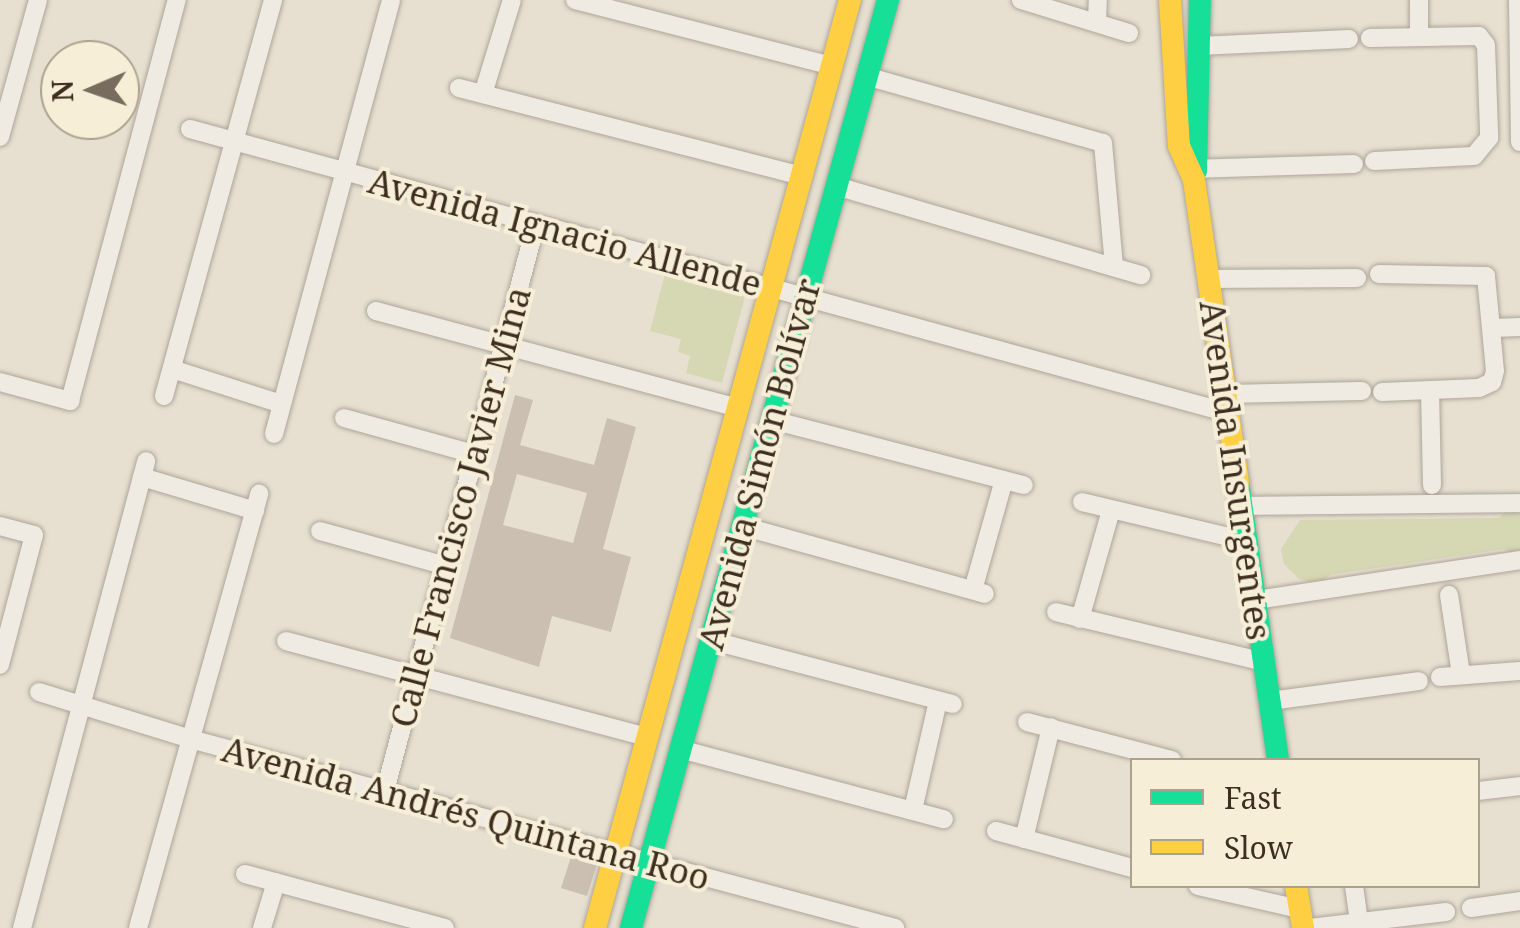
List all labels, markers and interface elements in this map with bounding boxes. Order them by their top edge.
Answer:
north arrow [40,40,140,140]
text: N [43,79,81,103]
street label: Avenida Ignacio Allende [364,159,766,305]
street label: Avenida Simón Bolívar [689,274,829,654]
street label: Calle Francisco Javier Mina [381,282,539,732]
street label: Avenida Insurgentes [1191,297,1281,643]
street label: Avenida Andrés Quintana Roo [218,728,714,898]
legend [1130,758,1480,888]
text: Fast [1224,777,1281,818]
text: Slow [1224,827,1293,868]

